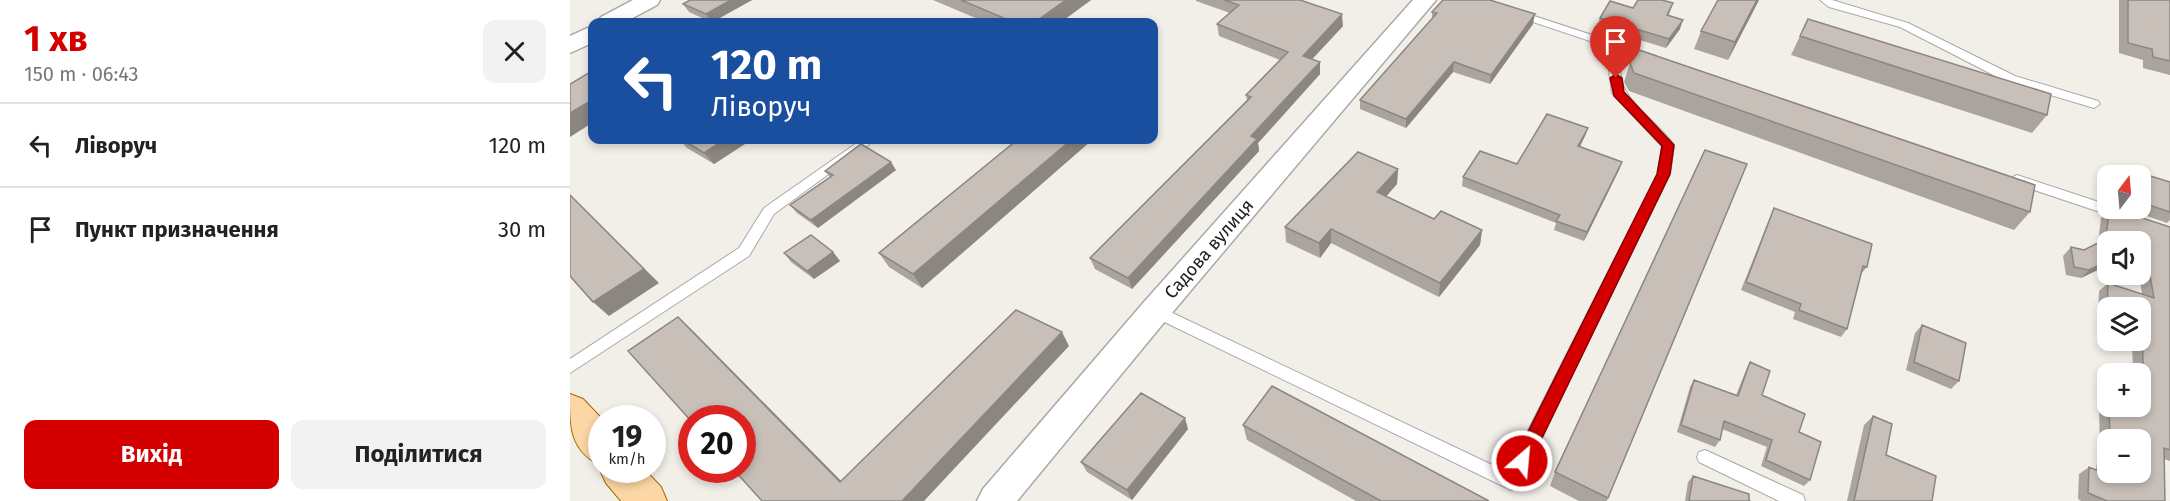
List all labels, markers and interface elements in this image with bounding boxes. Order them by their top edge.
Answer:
pin [1590,16,1641,78]
text: 1 хв [24,17,88,61]
button: close [483,20,546,83]
icon: arrive [1599,25,1632,58]
text: 120 m [711,40,822,90]
icon: left [612,42,690,120]
text: 150 m · 06:43 [24,62,138,86]
text: Ліворуч [711,91,811,123]
icon: left [24,129,57,162]
text: Ліворуч [75,132,157,159]
text: 120 m [489,132,546,159]
north arrow [2097,165,2151,219]
map controls [2097,165,2151,483]
street label: Садова вулиця [1160,195,1258,303]
icon: arrive [24,213,57,246]
text: Пункт призначення [75,216,279,243]
text: 30 m [498,216,546,243]
button: sound [2097,231,2151,285]
button: layers [2097,297,2151,351]
button: + [2097,363,2151,417]
speed limit sign: 20 [678,405,756,483]
text: 19 [612,419,642,455]
button: Вихід [24,420,279,489]
button: Поділитися [291,420,546,489]
position arrow [1490,429,1554,493]
button: − [2097,429,2151,483]
text: km/h [608,450,646,468]

